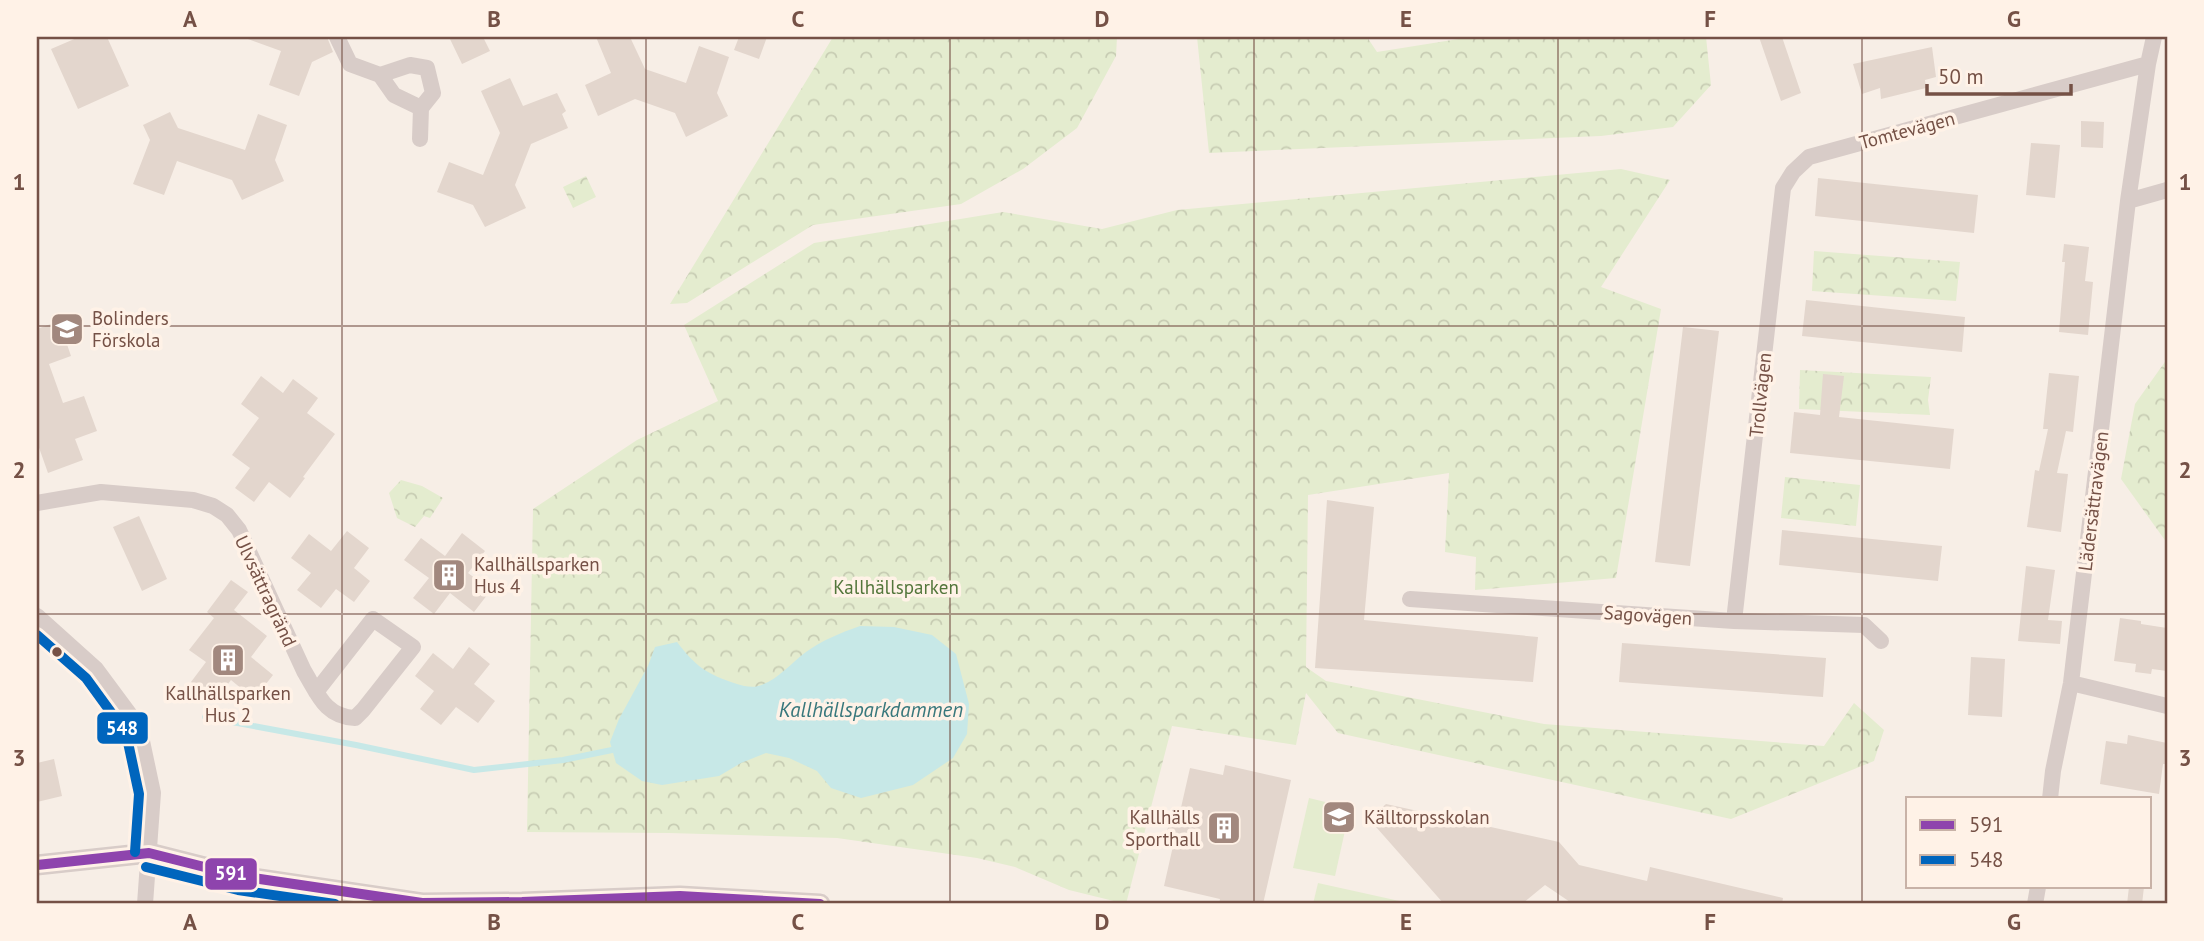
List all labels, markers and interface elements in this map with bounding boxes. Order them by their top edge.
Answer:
text: A [183,4,197,33]
text: B [487,4,501,33]
text: C [792,4,805,33]
text: D [1095,4,1109,33]
text: E [1400,4,1412,33]
text: F [1704,4,1716,33]
text: G [2007,4,2021,33]
scale bar [1927,52,2071,96]
text: 50 m [1938,63,1984,90]
street label: Tomtevägen [1857,106,1957,154]
text: 1 [12,167,26,196]
text: 1 [2178,167,2192,196]
place label: Bolinders Förskola [92,306,169,352]
school or university icon: Bolinders Förskola [48,310,86,348]
street label: Trollvägen [1744,351,1776,439]
street label: Lädersättravägen [2073,430,2113,572]
text: 2 [12,455,26,484]
text: 2 [2178,455,2192,484]
street label: Ulvsättragränd [230,532,302,650]
place label: Kallhällsparken Hus 4 [474,552,600,598]
building icon: Kallhällsparken Hus 4 [430,556,468,594]
park label: Kallhällsparken [833,575,959,599]
street label: Sagovägen [1603,600,1693,630]
building icon: Kallhällsparken Hus 2 [209,641,247,679]
unlabelled marker [50,645,64,659]
place label: Kallhällsparken Hus 2 [165,681,291,727]
water label: Kallhällsparkdammen [779,696,963,723]
line badge: 548 [96,711,149,745]
text: 548 [106,716,138,740]
text: 3 [12,743,26,772]
text: 3 [2178,743,2192,772]
legend [1906,797,2152,888]
school or university icon: Källtorpsskolan [1320,798,1358,836]
place label: Kallhälls Sporthall [1125,805,1200,851]
place label: Källtorpsskolan [1364,805,1490,829]
building icon: Kallhälls Sporthall [1205,809,1243,847]
text: 591 [1969,811,2003,838]
text: 548 [1969,846,2003,873]
line badge: 591 [204,857,258,891]
text: 591 [215,861,247,885]
text: A [183,907,197,936]
text: B [487,907,501,936]
text: C [792,907,805,936]
text: D [1095,907,1109,936]
text: E [1400,907,1412,936]
text: F [1704,907,1716,936]
text: G [2007,907,2021,936]

